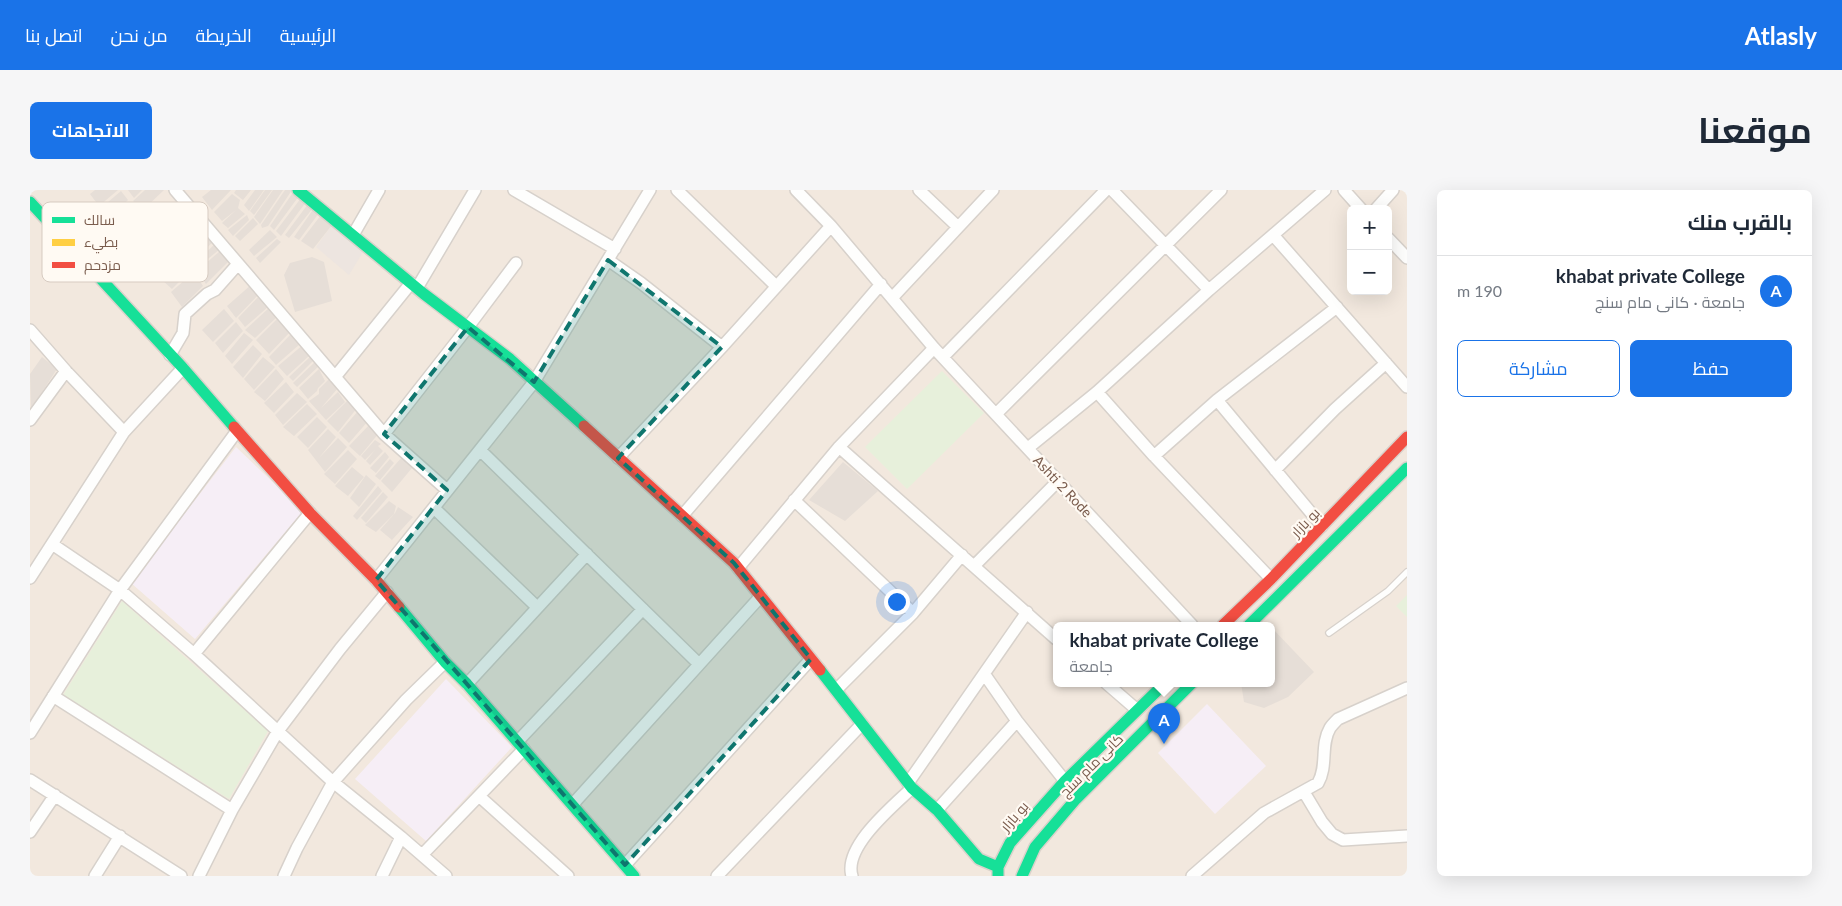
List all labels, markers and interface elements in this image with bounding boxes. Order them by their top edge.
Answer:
text: Atlasly [1745,21,1817,50]
text: اتصل بنا [25,24,83,46]
text: من نحن [111,24,168,46]
text: الخريطة [196,24,252,46]
text: الرئيسية [280,24,336,46]
button: الاتجاهات [30,102,152,159]
text: موقعنا [1698,108,1812,150]
legend [42,202,208,282]
map controls [1347,205,1392,295]
button: + [1347,205,1392,250]
text: بالقرب منك [1688,209,1792,234]
text: سالك [84,211,115,228]
text: بطيء [84,233,118,254]
button: − [1347,250,1392,295]
text: مزدحم [84,256,121,275]
text: khabat private College [1556,264,1745,287]
text: 190 m [1457,281,1502,300]
text: A [1770,281,1782,300]
text: جامعة · کانی مام سنج [1595,292,1745,311]
button: مشاركة [1457,340,1620,397]
button: حفظ [1630,340,1792,397]
street label: Ashti 2 Rode [1030,451,1096,521]
street label: بو بازار [1286,504,1323,541]
your location [884,589,910,615]
popup [1053,622,1275,687]
text: khabat private College [1069,628,1259,651]
text: جامعة [1069,656,1113,675]
pin: A [1148,703,1180,744]
street label: کانی مام سنج [1056,730,1128,802]
street label: بو بازار [996,797,1032,835]

